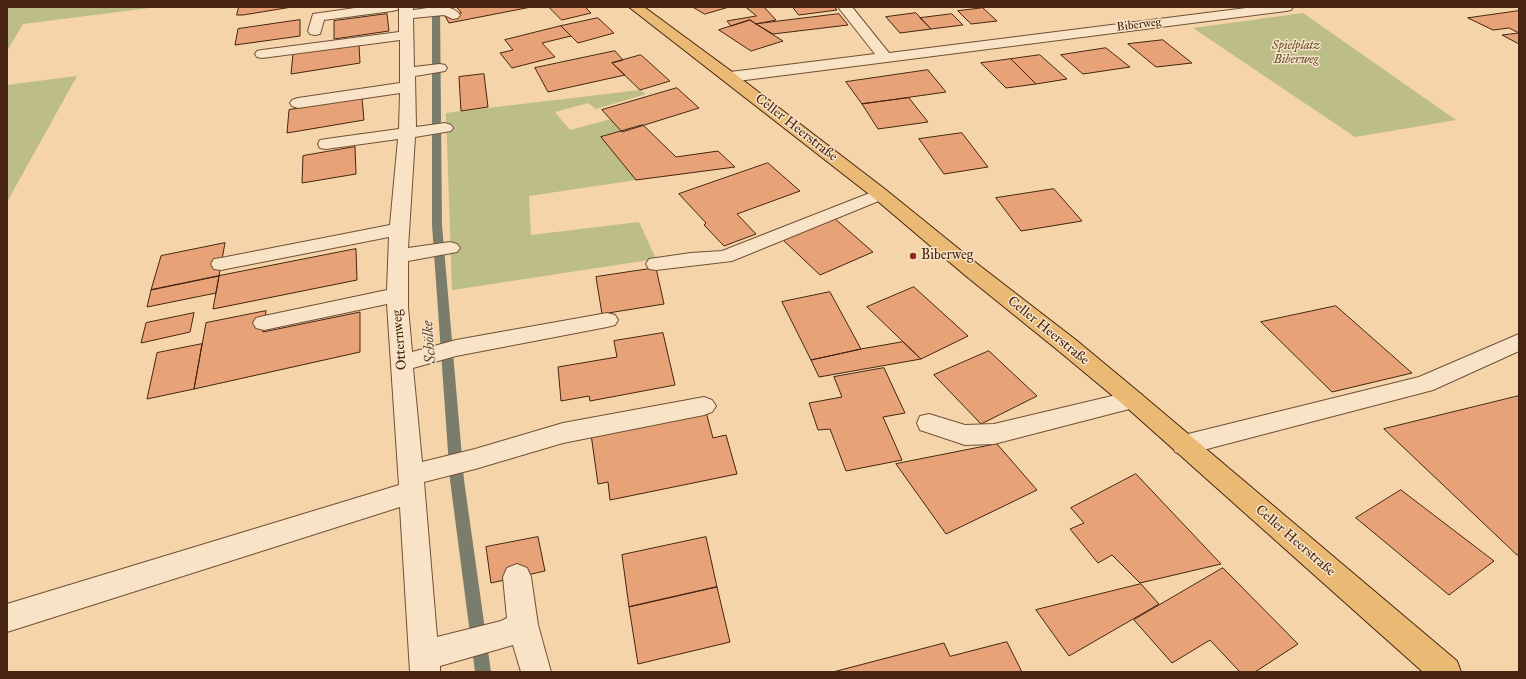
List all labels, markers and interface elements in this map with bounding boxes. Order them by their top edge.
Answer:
street label: Biberweg [1116,15,1162,35]
park label: Spielplatz Biberweg [1272,39,1320,67]
street label: Celler Heerstraße [751,91,841,165]
place label: Biberweg [921,248,973,264]
marker: Biberweg [908,251,918,261]
street label: Celler Heerstraße [1004,293,1092,369]
street label: Otternweg [389,309,411,371]
water label: Schölke [420,320,440,364]
street label: Celler Heerstraße [1252,502,1338,580]

